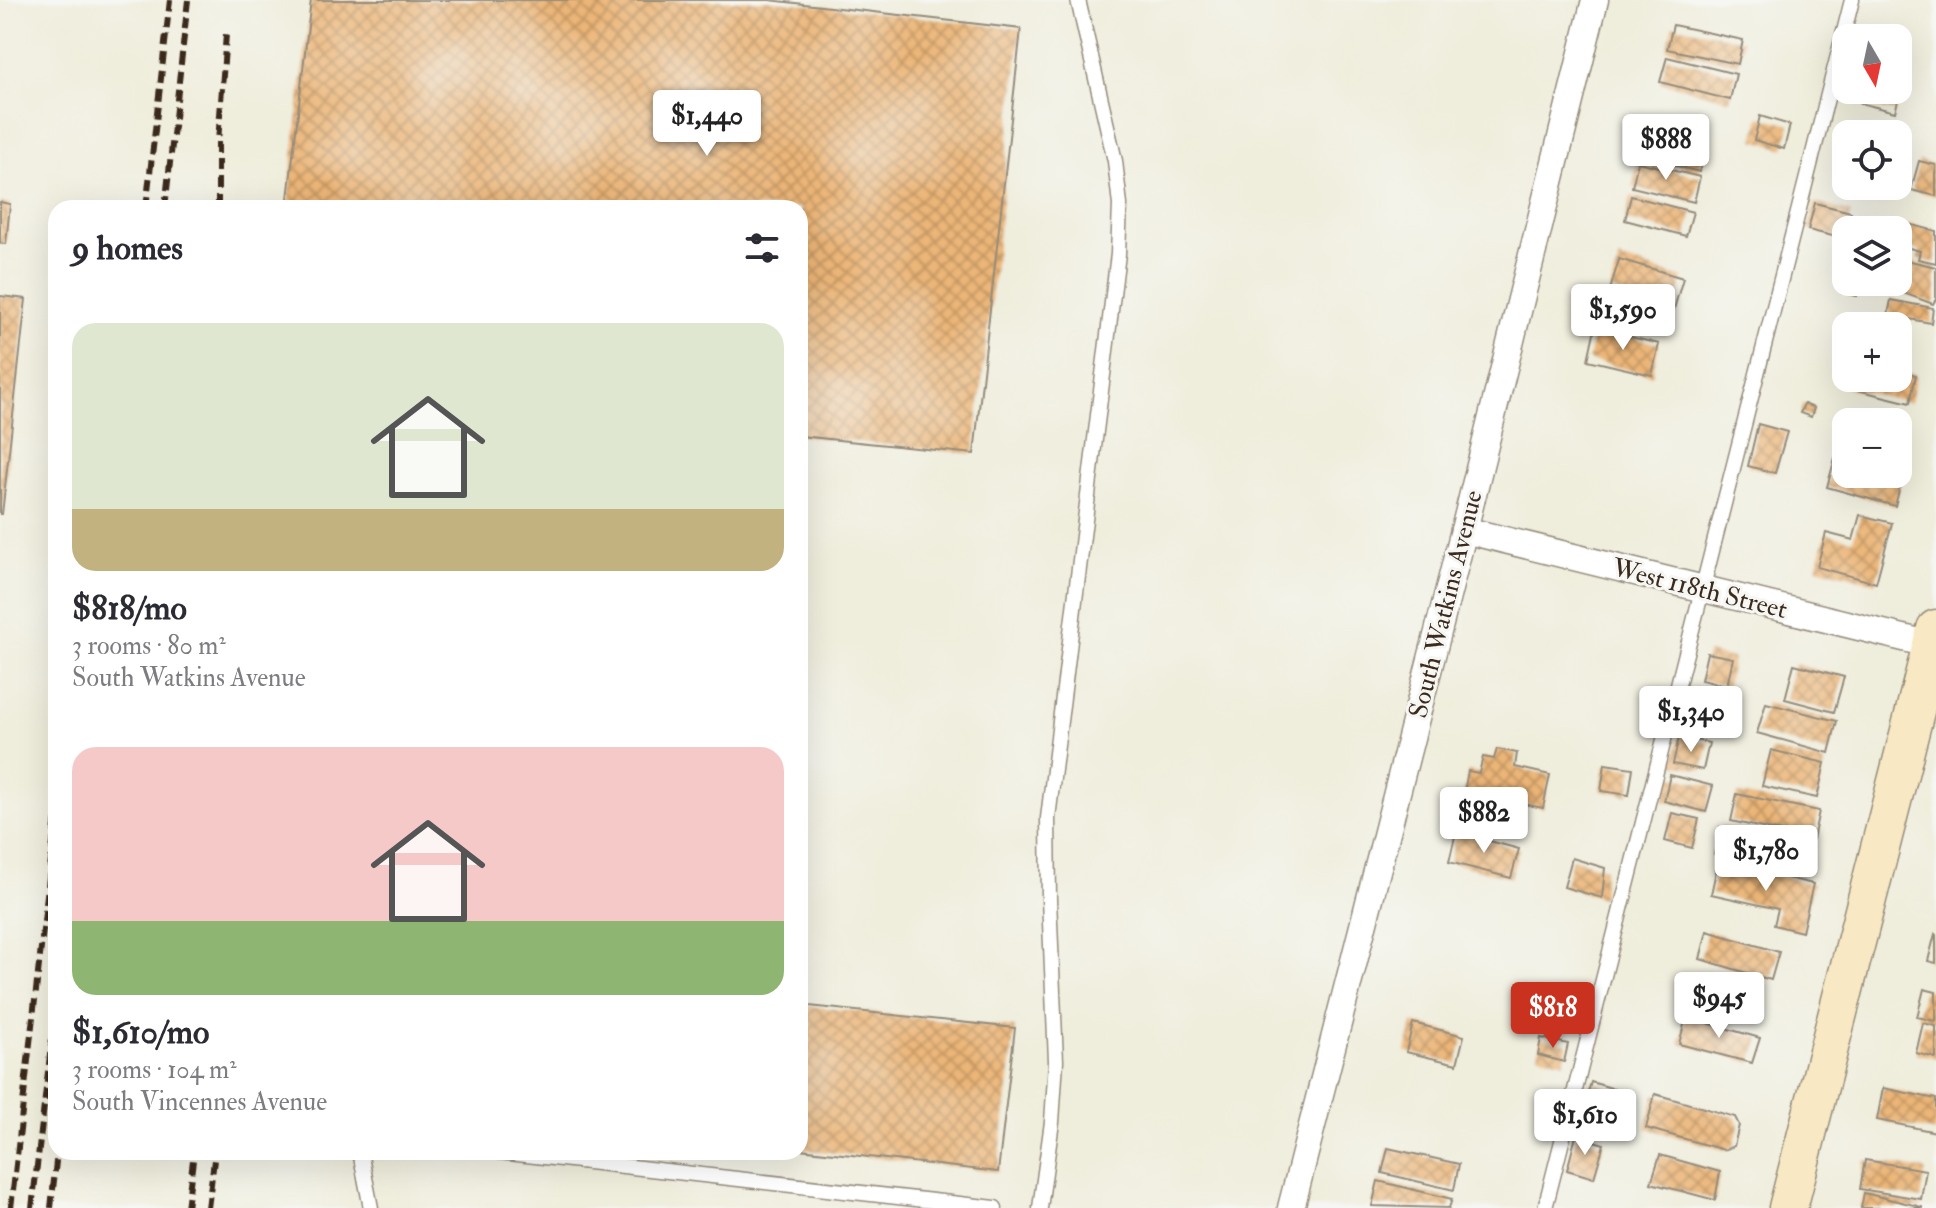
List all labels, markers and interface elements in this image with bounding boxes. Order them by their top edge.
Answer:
north arrow [1832,24,1912,104]
map controls [1832,24,1912,488]
pin: $1,440 [642,90,772,158]
text: $1,440 [671,100,743,132]
pin: $888 [1619,114,1713,182]
button: locate [1832,120,1912,200]
text: $888 [1640,124,1692,156]
button: layers [1832,216,1912,296]
icon: filters [740,226,784,270]
text: 9 homes [72,227,183,270]
pin: $1,590 [1558,284,1688,352]
text: $1,590 [1589,294,1657,326]
button: + [1832,312,1912,392]
icon: home [356,375,500,519]
button: − [1832,408,1912,488]
street label: South Watkins Avenue [1402,487,1490,721]
street label: West 118th Street [1608,552,1790,626]
text: $818/mo [72,587,187,630]
text: 3 rooms · 80 m² [72,630,226,662]
text: South Watkins Avenue [72,662,306,694]
pin: $1,340 [1626,686,1756,754]
text: $1,340 [1657,696,1725,728]
pin: $882 [1437,787,1531,855]
text: $882 [1458,797,1510,829]
icon: home [356,799,500,943]
pin: $1,780 [1701,825,1831,893]
text: $1,780 [1733,835,1799,867]
pin: $945 [1672,972,1766,1040]
pin: $818 [1506,982,1600,1050]
text: $945 [1692,982,1746,1014]
text: $818 [1529,992,1577,1024]
text: $1,610/mo [72,1011,209,1054]
text: 3 rooms · 104 m² [72,1054,237,1086]
text: South Vincennes Avenue [72,1086,327,1118]
pin: $1,610 [1520,1089,1650,1157]
text: $1,610 [1552,1099,1618,1131]

